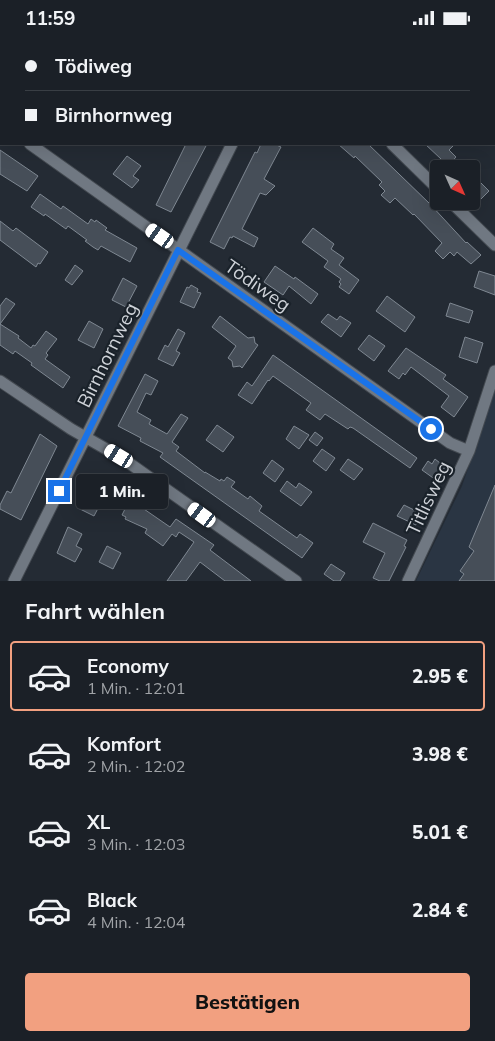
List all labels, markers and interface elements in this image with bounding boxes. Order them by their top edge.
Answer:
text: 11:59 [25,6,75,30]
text: Tödiweg [55,54,132,78]
text: Birnhornweg [55,103,172,127]
north arrow [430,160,480,210]
map controls [430,160,480,210]
car [143,221,176,251]
street label: Tödiweg [220,254,296,316]
street label: Birnhornweg [71,299,143,411]
route start [420,418,442,440]
car [102,442,135,470]
street label: Titlisweg [400,457,456,539]
callout: 1 Min. [76,473,169,509]
route end [48,480,70,502]
text: 1 Min. [99,481,145,501]
car [185,500,218,530]
text: Fahrt wählen [25,597,165,625]
icon: car [27,654,72,699]
text: Economy [87,654,169,678]
text: 2.95 € [412,664,468,688]
text: 1 Min. · 12:01 [87,678,185,698]
icon: car [27,732,72,777]
text: Komfort [87,732,161,756]
text: 3.98 € [412,742,468,766]
text: 2 Min. · 12:02 [87,756,185,776]
icon: car [27,810,72,855]
text: XL [87,810,110,834]
text: 5.01 € [412,820,468,844]
text: 3 Min. · 12:03 [87,834,185,854]
icon: car [27,888,72,933]
text: Black [87,888,137,912]
text: 2.84 € [412,898,468,922]
text: 4 Min. · 12:04 [87,912,185,932]
button: Bestätigen [25,973,470,1031]

